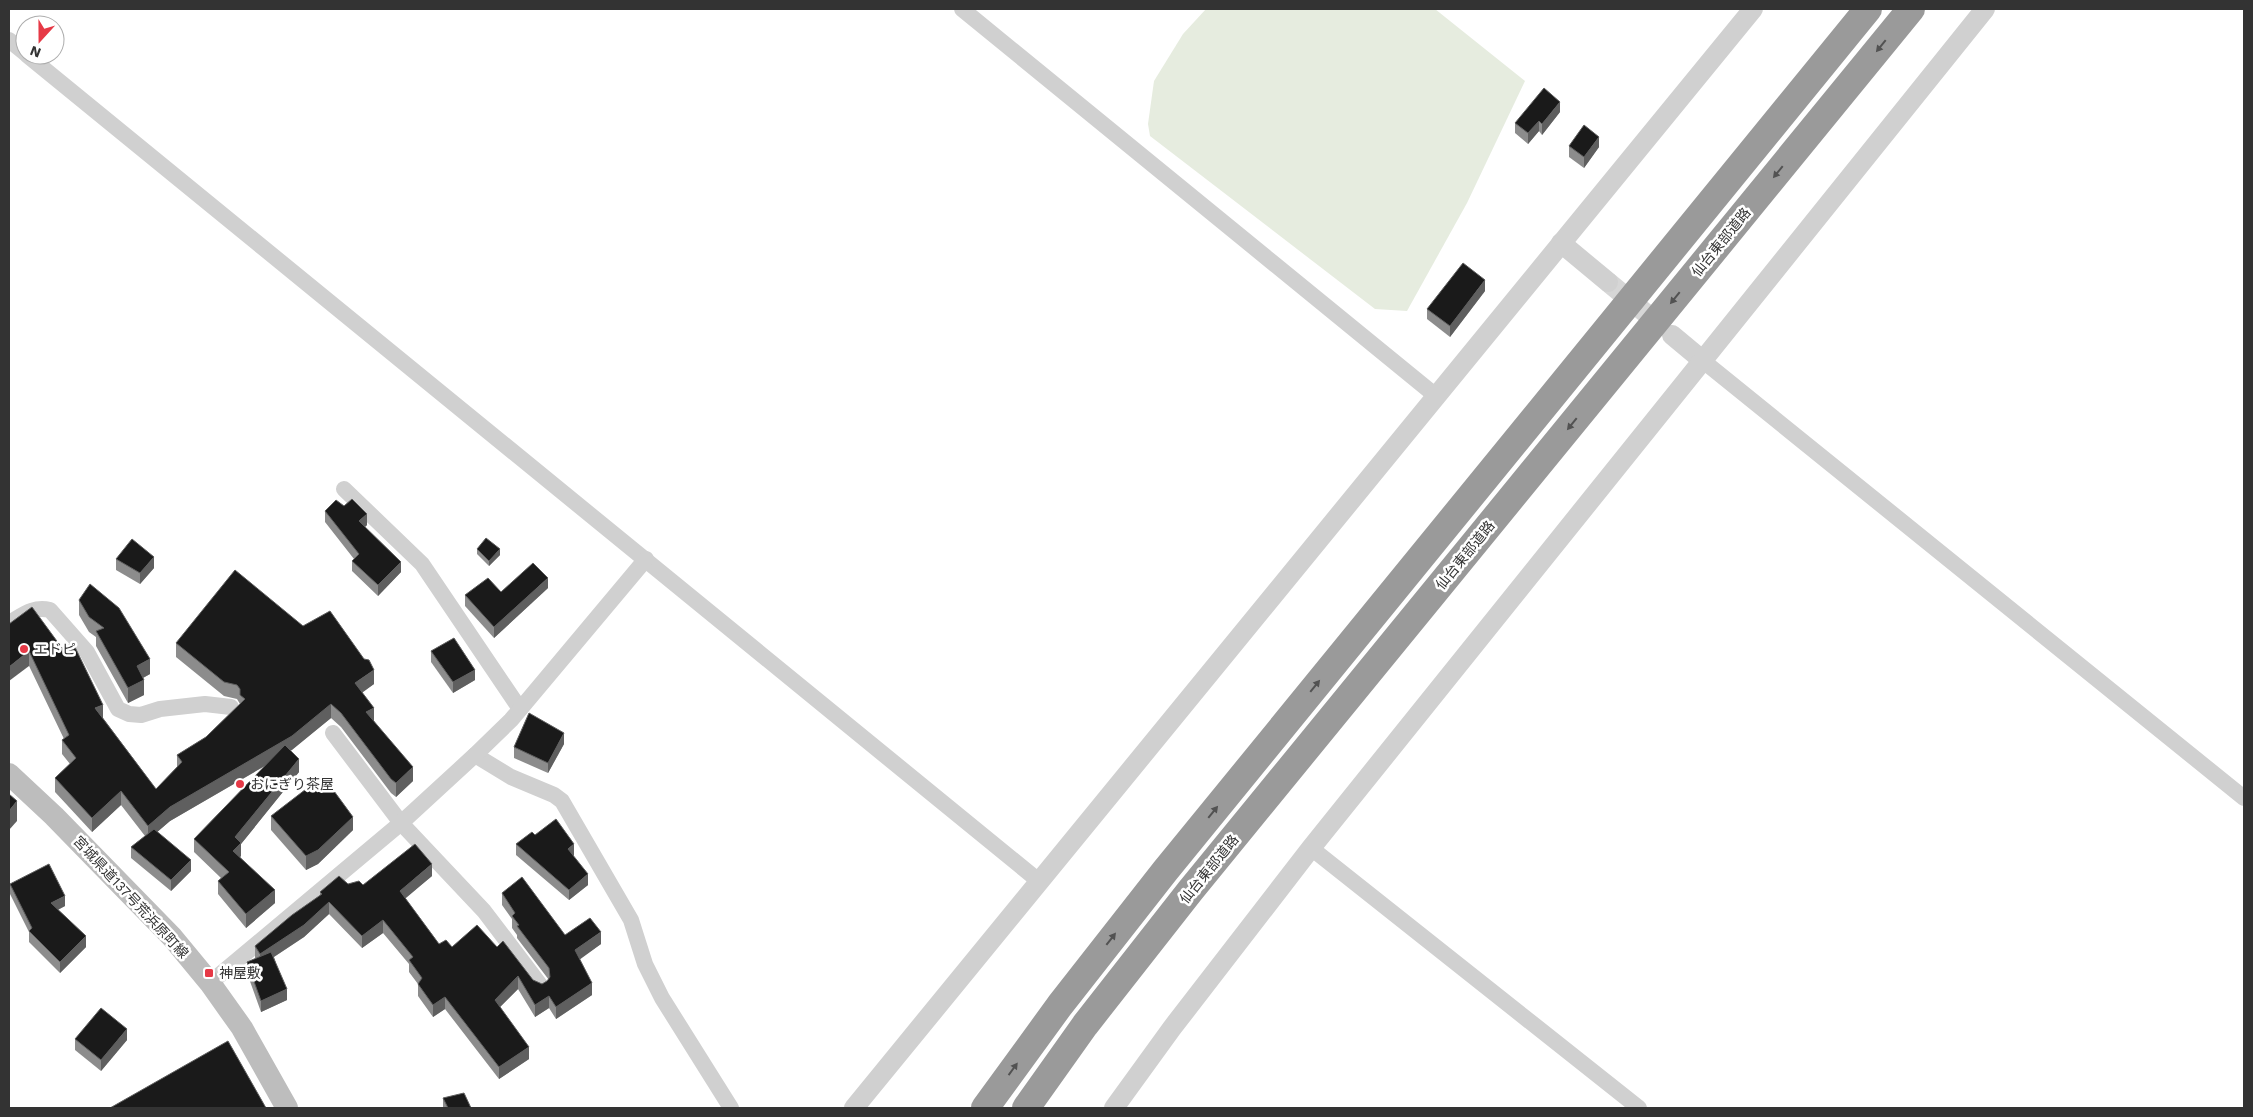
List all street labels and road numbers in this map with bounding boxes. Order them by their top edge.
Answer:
street label: 仙台東部道路 [1688,204,1754,280]
street label: 仙台東部道路 [1432,517,1498,593]
street label: 仙台東部道路 [1176,831,1242,907]
street label: 宮城県道137号荒浜原町線 [70,833,192,961]

